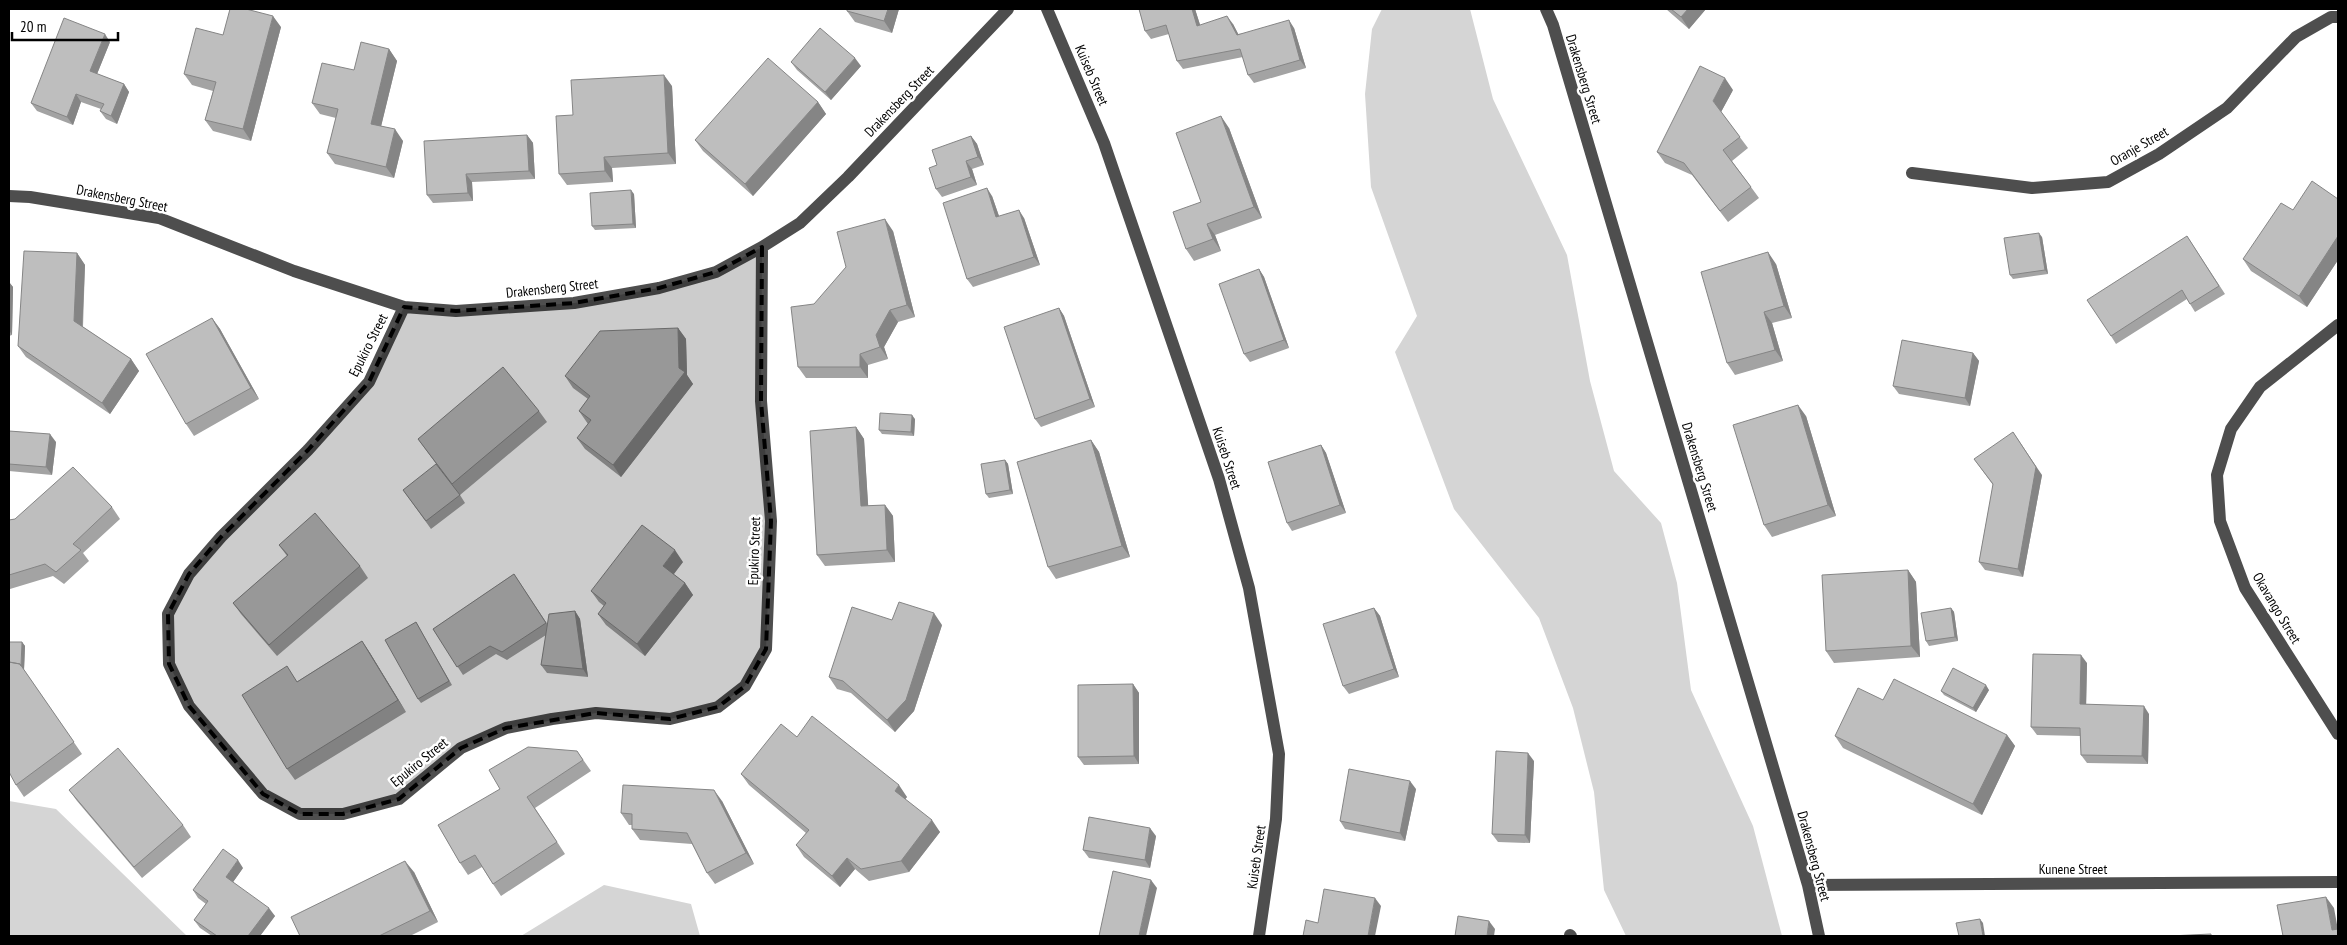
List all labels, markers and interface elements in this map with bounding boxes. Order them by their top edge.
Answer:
scale bar [12,10,119,42]
text: 20 m [20,17,46,36]
street label: Drakensberg Street [1562,32,1606,126]
street label: Kuiseb Street [1071,42,1113,108]
street label: Drakensberg Street [860,61,938,140]
street label: Oranje Street [2107,122,2171,170]
street label: Drakensberg Street [75,180,169,216]
street label: Drakensberg Street [505,274,599,302]
street label: Epukiro Street [344,310,392,380]
street label: Drakensberg Street [1678,420,1722,514]
street label: Kuiseb Street [1209,425,1246,491]
street label: Epukiro Street [744,516,764,586]
street label: Okavango Street [2249,569,2305,647]
street label: Epukiro Street [387,733,451,791]
street label: Drakensberg Street [1793,809,1835,903]
street label: Kuiseb Street [1243,824,1269,890]
street label: Kunene Street [2039,860,2107,878]

